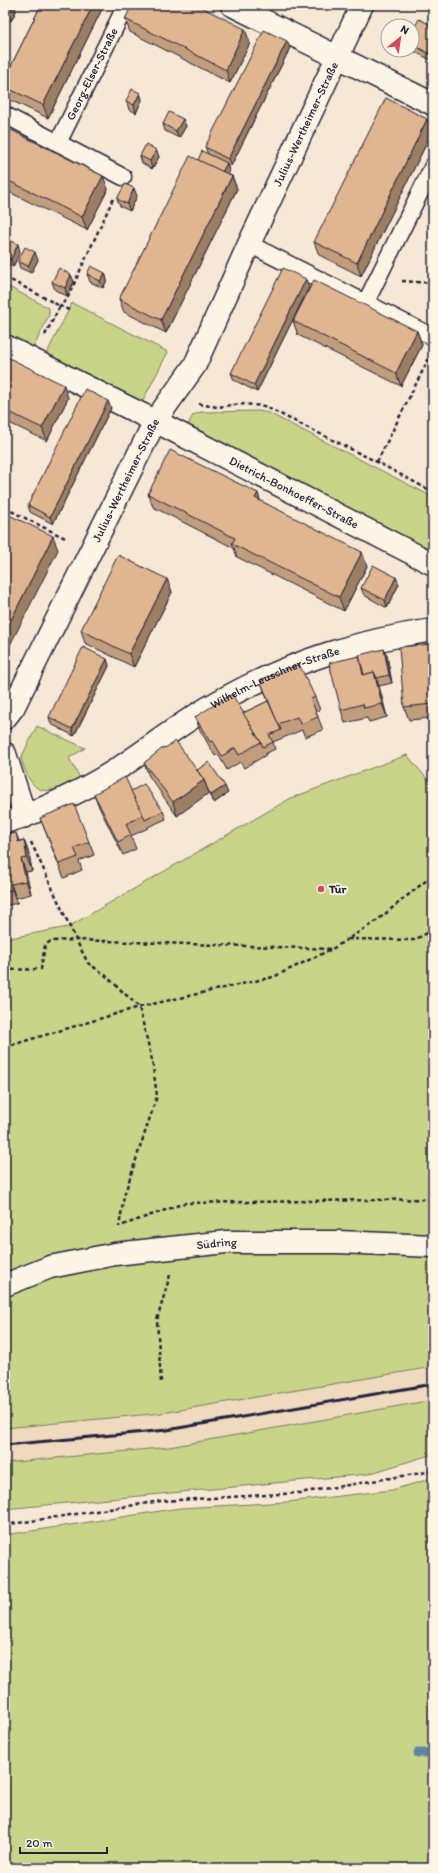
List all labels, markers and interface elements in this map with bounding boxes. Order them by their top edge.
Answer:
north arrow [380,18,420,58]
text: N [398,22,411,37]
street label: Georg-Elser-Straße [63,25,121,122]
street label: Julius-Wertheimer-Straße [270,59,341,189]
street label: Julius-Wertheimer-Straße [89,416,162,544]
street label: Dietrich-Bonhoeffer-Straße [227,453,361,532]
street label: Wilhelm-Leuschner-Straße [208,643,341,712]
place label: Tür [328,882,347,896]
marker: Tür [316,884,326,894]
street label: Südring [196,1235,238,1252]
scale bar [20,1829,107,1855]
text: 20 m [26,1836,53,1850]

